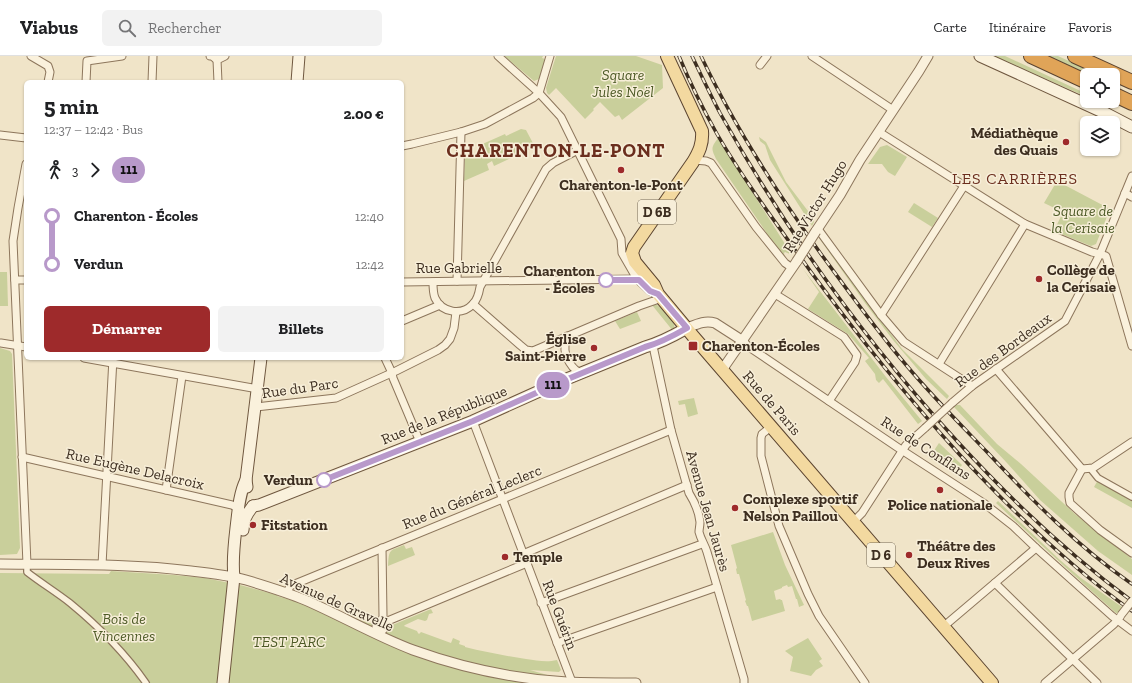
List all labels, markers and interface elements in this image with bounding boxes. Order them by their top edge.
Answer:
search box [102,10,382,46]
text: Viabus [20,16,78,39]
icon: search [116,17,138,39]
text: Rechercher [148,19,222,37]
text: Carte [933,19,967,36]
text: Itinéraire [989,19,1046,36]
text: Favoris [1068,19,1112,36]
park label: Square Jules Noël [591,66,654,101]
map controls [1080,68,1120,156]
button: locate [1080,68,1120,108]
text: 5 min [44,93,99,120]
text: 2.00 € [344,105,384,123]
button: layers [1080,116,1120,156]
text: 12:37 – 12:42 · Bus [44,122,143,137]
place label: Médiathèque des Quais [971,124,1058,159]
marker: Médiathèque des Quais [1061,137,1071,147]
district label: CHARENTON-LE-PONT [446,139,666,162]
street label: Rue Victor Hugo [779,156,851,256]
icon: walk [44,159,66,181]
icon: forward [84,159,106,181]
text: 111 [120,161,137,178]
text: 3 [72,163,78,178]
marker: Charenton-le-Pont [616,165,626,175]
district label: LES CARRIÈRES [952,169,1078,188]
place label: Charenton-le-Pont [559,176,684,194]
road number: D 6B [638,200,676,224]
park label: Square de la Cerisaie [1051,202,1115,237]
text: Charenton - Écoles [74,207,198,225]
text: 12:40 [355,209,384,224]
text: Verdun [74,255,123,273]
text: 12:42 [356,257,384,272]
street label: Rue Gabrielle [416,259,502,277]
place label: Collège de la Cerisaie [1047,261,1116,296]
place label: Charenton - Écoles [524,262,595,297]
marker: Charenton - Écoles [598,272,614,288]
marker: Collège de la Cerisaie [1034,274,1044,284]
button: Démarrer [44,306,210,352]
button: Billets [218,306,384,352]
street label: Rue des Bordeaux [951,309,1055,391]
place label: Église Saint-Pierre [505,330,586,365]
place label: Charenton-Écoles [702,337,820,355]
marker: Charenton-Écoles [687,340,699,352]
marker: Église Saint-Pierre [589,343,599,353]
street label: Rue de Paris [739,367,805,439]
line badge: 111 [530,372,576,398]
street label: Rue du Parc [261,374,340,402]
text: 111 [545,376,561,393]
street label: Rue de la République [379,382,509,448]
street label: Rue de Conflans [878,412,974,484]
street label: Rue Eugène Delacroix [64,444,206,494]
street label: Avenue Jean Jaurès [682,448,734,574]
street label: Rue du Général Leclerc [400,461,544,533]
place label: Verdun [264,471,313,489]
marker: Verdun [316,472,332,488]
marker: Police nationale [935,485,945,495]
place label: Complexe sportif Nelson Paillou [743,490,859,525]
place label: Police nationale [887,496,993,514]
marker: Complexe sportif Nelson Paillou [730,503,740,513]
place label: Fitstation [261,516,328,534]
marker: Fitstation [248,520,258,530]
place label: Théâtre des Deux Rives [917,537,996,572]
road number: D 6 [867,543,895,567]
place label: Temple [513,548,563,566]
marker: Théâtre des Deux Rives [904,550,914,560]
marker: Temple [500,552,510,562]
street label: Avenue de Gravelle [277,569,397,635]
street label: Rue Guérin [539,578,582,653]
park label: Bois de Vincennes [93,610,155,645]
park label: TEST PARC [252,633,326,651]

